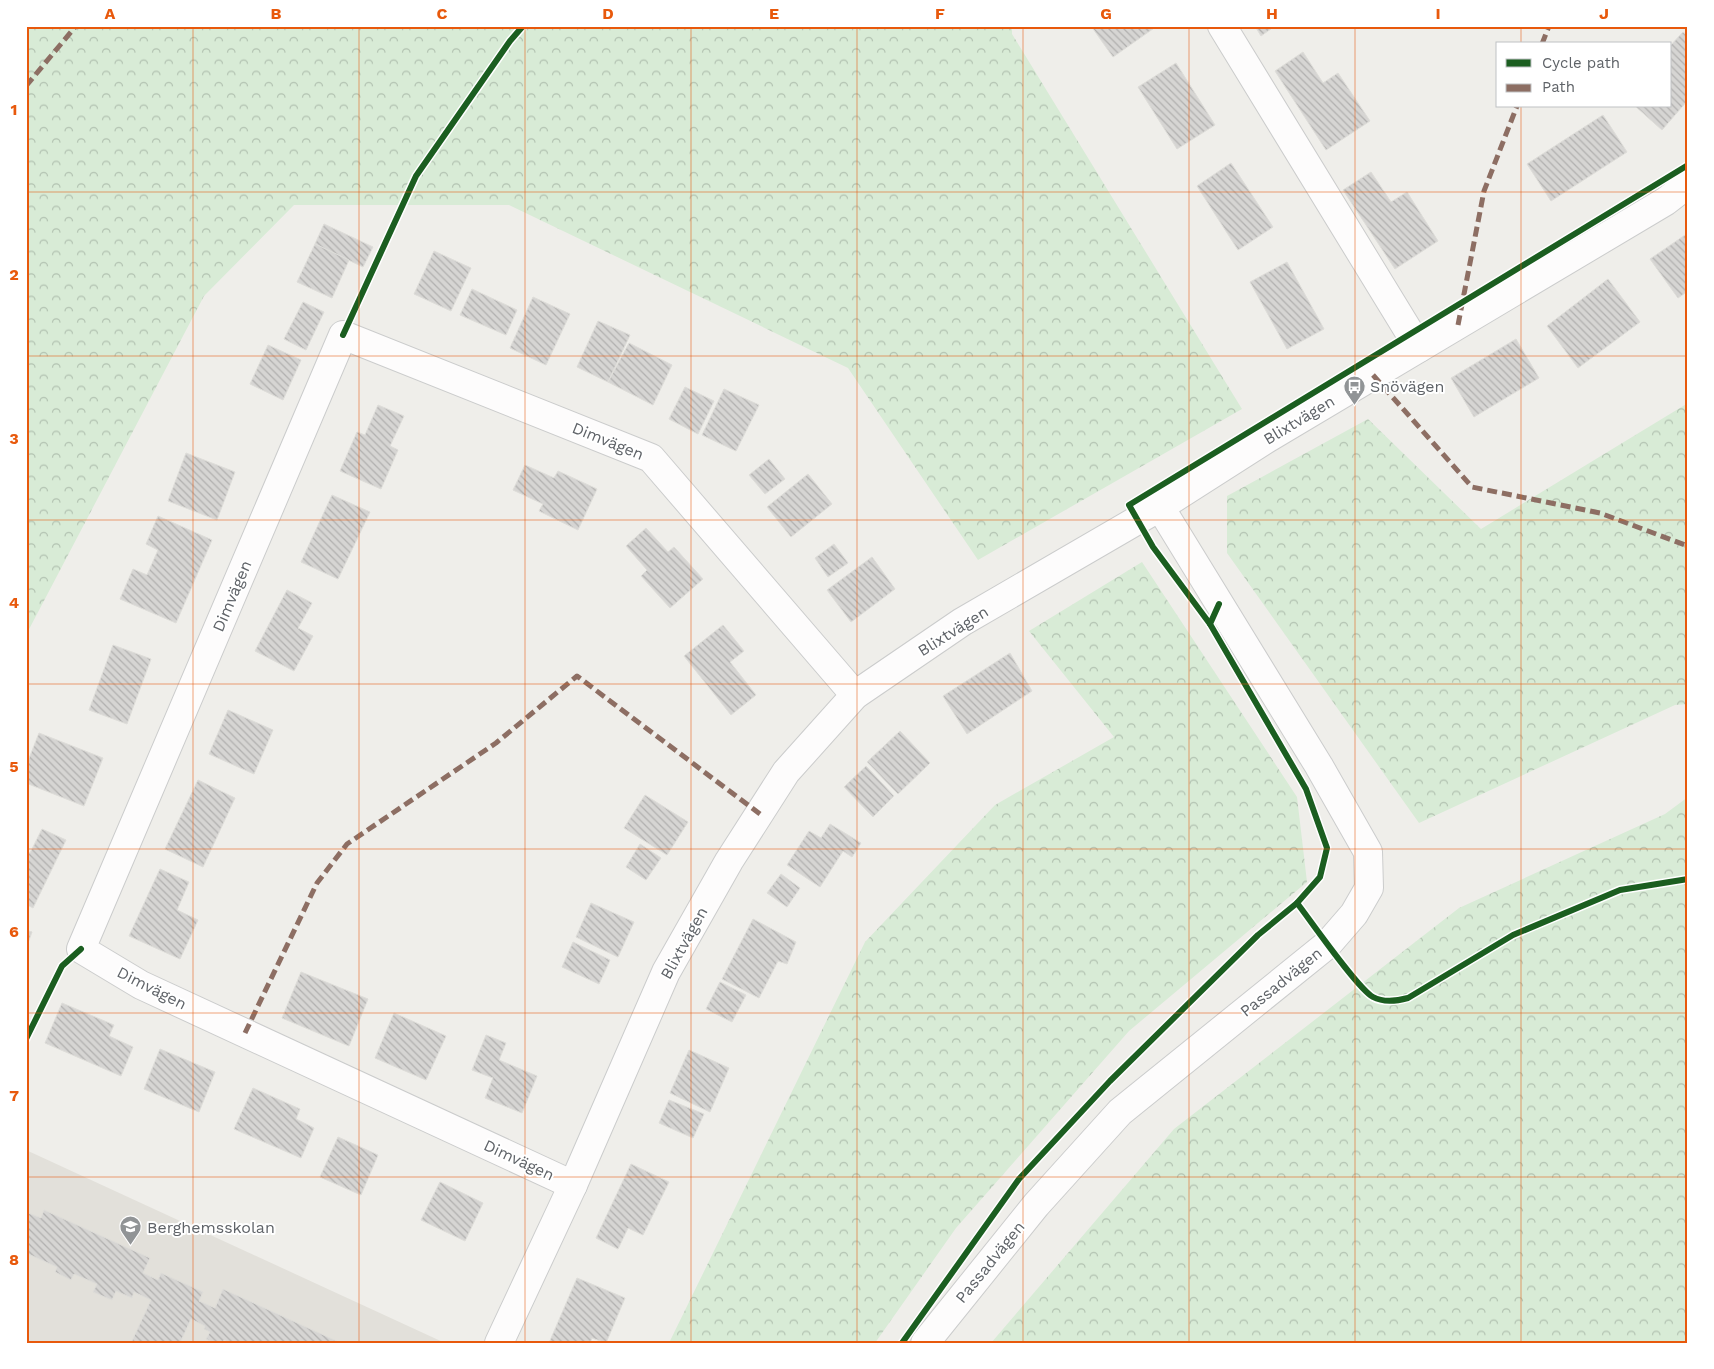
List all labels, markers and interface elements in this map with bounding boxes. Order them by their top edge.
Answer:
text: A [105,4,116,23]
text: B [271,4,282,23]
text: C [437,4,448,23]
text: D [602,4,614,23]
text: E [769,4,779,23]
text: F [935,4,945,23]
text: G [1100,4,1112,23]
text: H [1266,4,1278,23]
text: I [1435,4,1441,23]
text: J [1599,4,1609,23]
legend [1496,42,1672,108]
text: Cycle path [1542,54,1620,72]
text: Path [1542,78,1575,96]
text: 1 [11,100,17,119]
text: 2 [9,265,19,284]
bus stop icon: Snövägen [1342,374,1366,405]
place label: Snövägen [1370,377,1445,396]
street label: Blixtvägen [1260,391,1338,449]
street label: Dimvägen [569,418,647,464]
text: 3 [9,429,19,448]
street label: Dimvägen [208,558,256,634]
text: 4 [9,593,19,612]
street label: Blixtvägen [914,602,992,660]
text: 5 [9,757,19,776]
street label: Blixtvägen [656,904,712,982]
text: 6 [9,922,19,941]
street label: Passadvägen [1236,943,1326,1021]
street label: Dimvägen [114,962,190,1014]
text: 7 [9,1086,19,1105]
street label: Dimvägen [481,1135,557,1185]
school or university icon: Berghemsskolan [119,1215,143,1246]
street label: Passadvägen [951,1217,1029,1307]
place label: Berghemsskolan [147,1218,275,1237]
text: 8 [9,1250,19,1269]

